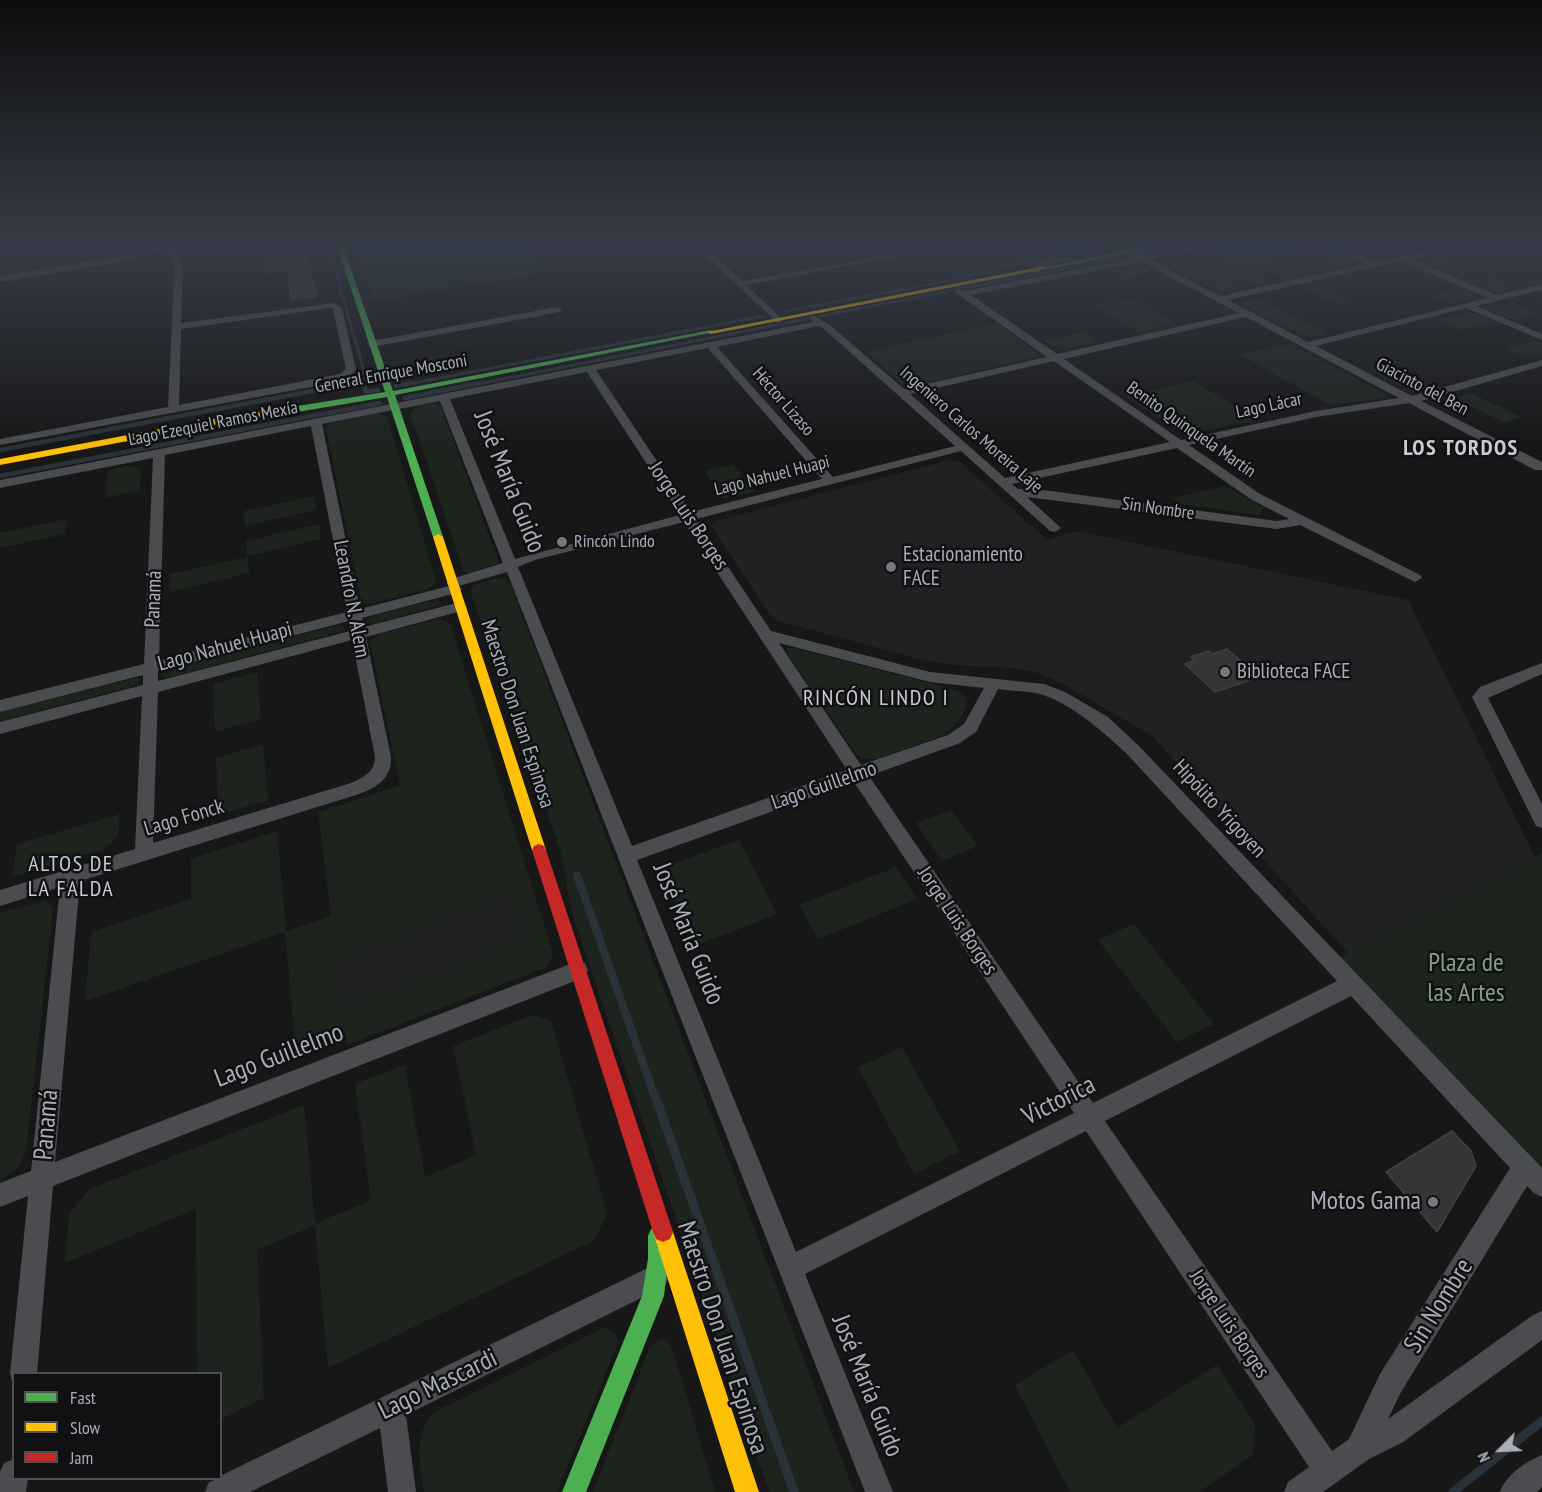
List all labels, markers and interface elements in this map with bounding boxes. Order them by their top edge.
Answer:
street label: General Enrique Mosconi [313,350,469,398]
street label: Giacinto del Ben [1372,354,1472,420]
street label: Ingeniero Carlos Moreira Laje [895,362,1047,498]
street label: Héctor Lizaso [747,363,819,441]
street label: Benito Quinquela Martín [1122,377,1260,483]
street label: Lago Lácar [1234,388,1304,424]
street label: Lago Ezequiel Ramos Mexía [126,397,300,451]
street label: José María Guido [466,406,552,558]
district label: LOS TORDOS [1403,436,1519,462]
street label: Lago Nahuel Huapi [712,451,832,501]
street label: Jorge Luis Borges [643,457,733,575]
street label: Sin Nombre [1121,493,1195,525]
place label: Rincón Lindo [574,531,655,553]
marker: Rincón Lindo [555,535,569,549]
street label: Leandro N. Alem [327,538,375,660]
place label: Estacionamiento FACE [903,542,1023,592]
marker: Estacionamiento FACE [884,560,898,574]
street label: Panamá [140,570,168,628]
street label: Lago Nahuel Huapi [155,617,295,677]
street label: Maestro Don Juan Espinosa [475,617,559,811]
place label: Biblioteca FACE [1237,659,1350,685]
marker: Biblioteca FACE [1218,665,1232,679]
district label: RINCÓN LINDO I [803,686,949,712]
street label: Hipólito Yrigoyen [1167,755,1271,863]
street label: Lago Guillelmo [768,756,880,816]
street label: Lago Fonck [141,794,227,842]
district label: ALTOS DE LA FALDA [28,852,114,903]
street label: José María Guido [645,858,731,1010]
street label: Jorge Luis Borges [912,862,1002,980]
park label: Plaza de las Artes [1427,948,1505,1010]
street label: Lago Guillelmo [210,1017,348,1095]
street label: Victorica [1017,1070,1101,1132]
street label: Panamá [28,1088,66,1162]
place label: Motos Gama [1310,1186,1421,1218]
marker: Motos Gama [1426,1195,1440,1209]
street label: Maestro Don Juan Espinosa [670,1218,774,1458]
street label: Sin Nombre [1398,1253,1480,1359]
street label: Jorge Luis Borges [1184,1265,1274,1383]
street label: José María Guido [824,1310,910,1462]
street label: Lago Mascardi [374,1343,502,1427]
legend [12,1372,222,1480]
text: Fast [70,1386,96,1409]
text: Slow [70,1416,100,1439]
north arrow [1470,1420,1530,1480]
text: Jam [70,1446,93,1469]
text: N [1473,1449,1494,1465]

